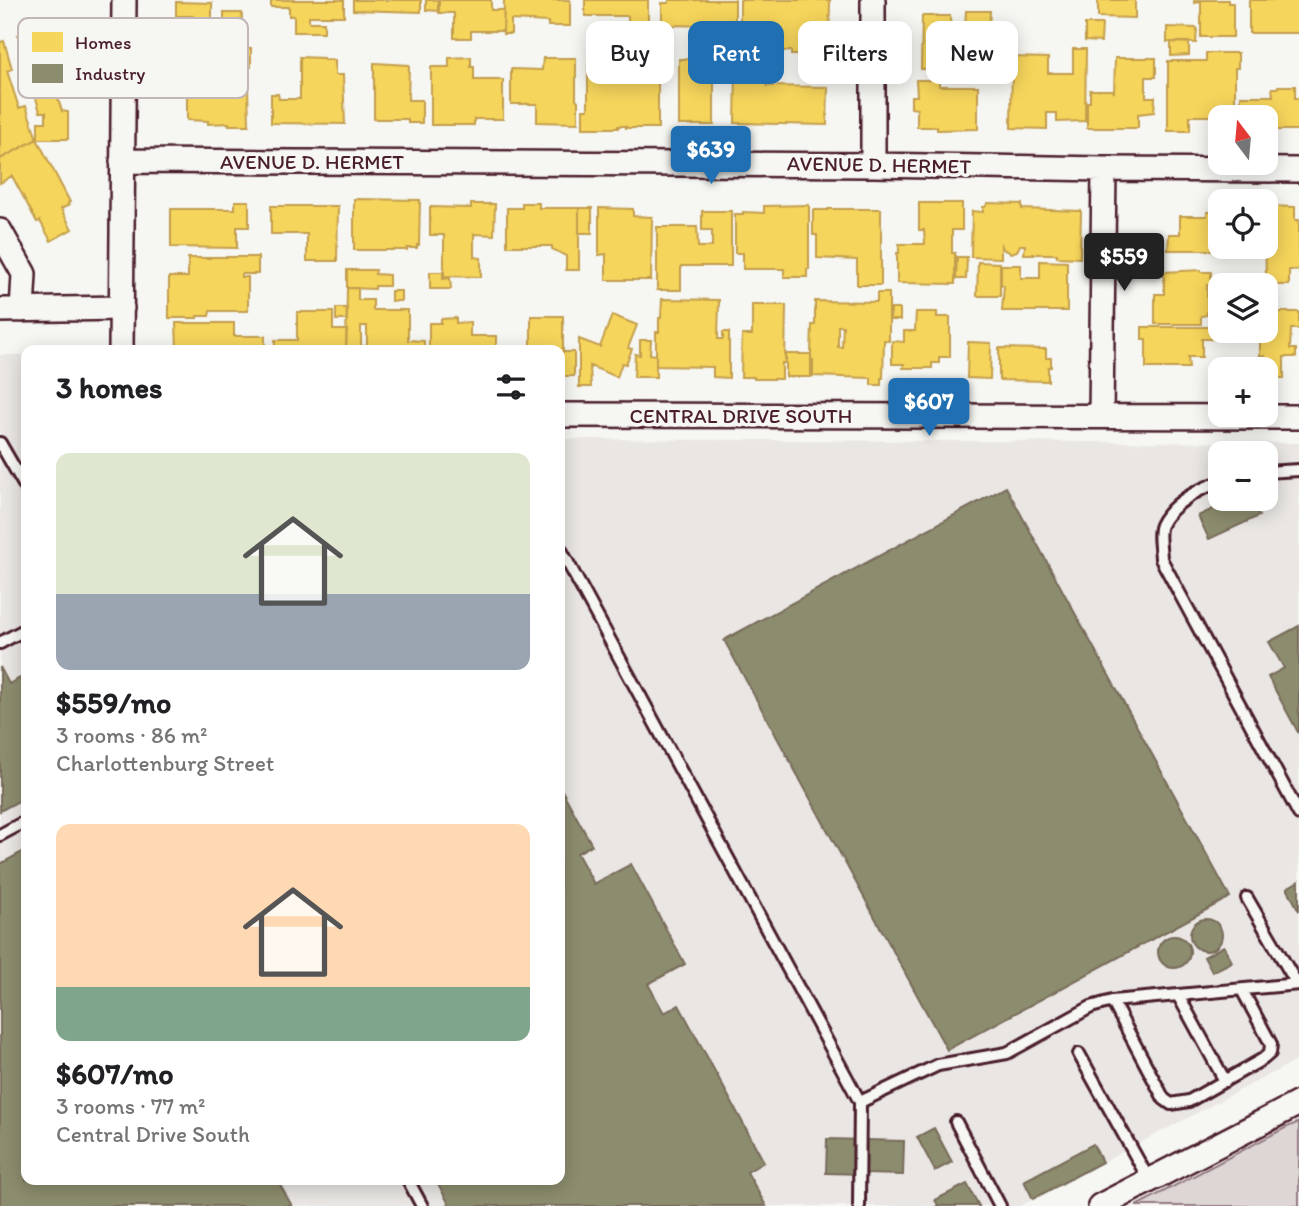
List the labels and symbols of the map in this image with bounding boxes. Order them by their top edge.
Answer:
legend [18,18,248,98]
text: Homes [75,31,131,54]
text: Industry [75,62,145,85]
north arrow [1208,105,1278,175]
pin: $639 [670,127,752,186]
street label: AVENUE D. HERMET [220,149,404,174]
street label: AVENUE D. HERMET [787,150,971,179]
pin: $559 [1083,233,1165,293]
pin: $607 [888,378,970,438]
street label: CENTRAL DRIVE SOUTH [630,403,852,428]

